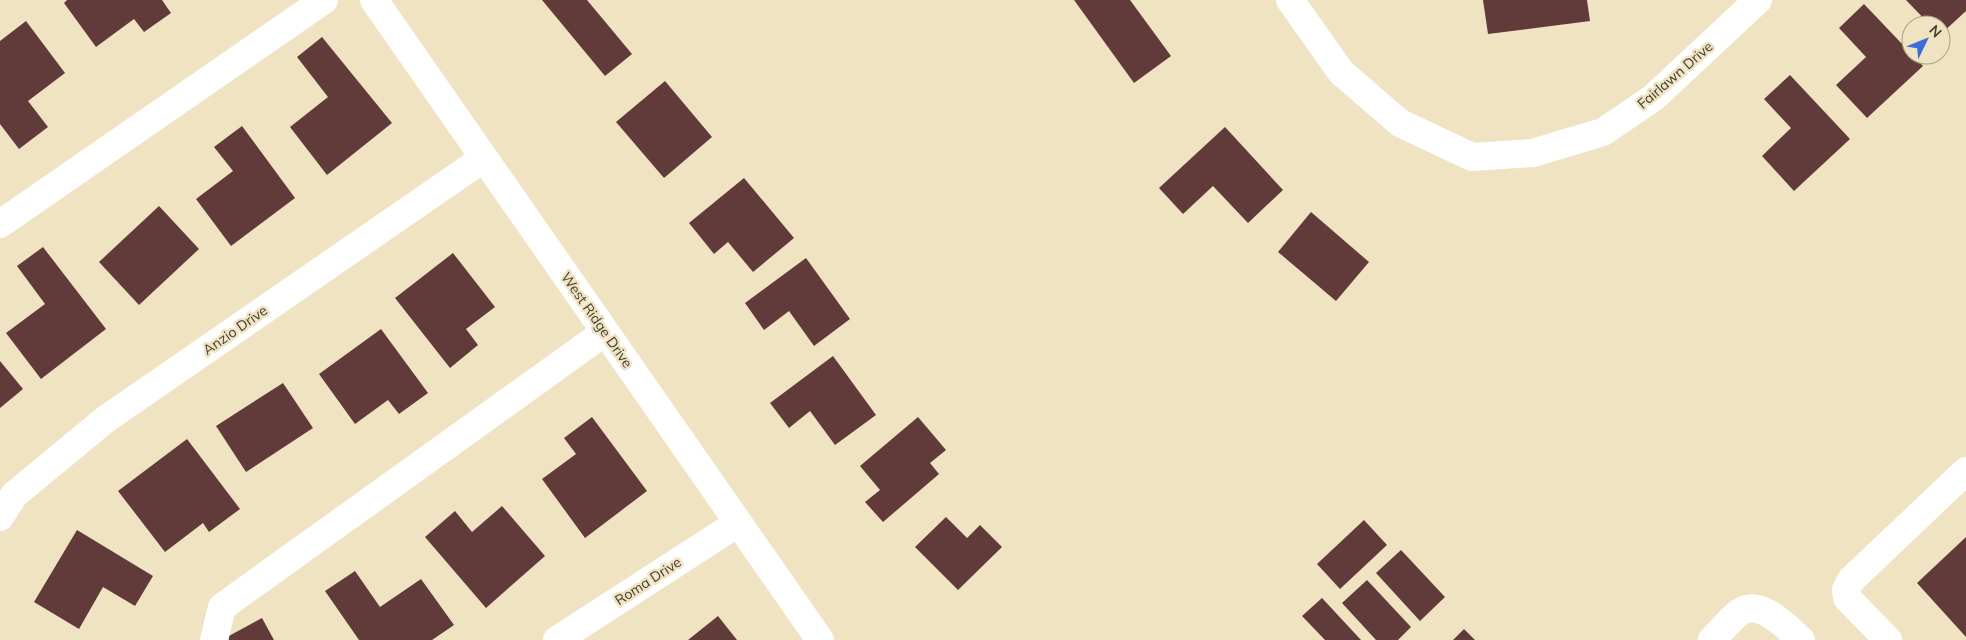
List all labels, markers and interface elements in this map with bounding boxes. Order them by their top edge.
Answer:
north arrow [1901,15,1951,65]
text: N [1925,21,1946,41]
street label: Fairlawn Drive [1634,37,1716,113]
street label: West Ridge Drive [557,269,637,371]
street label: Anzio Drive [199,301,271,359]
street label: Roma Drive [611,553,685,609]

